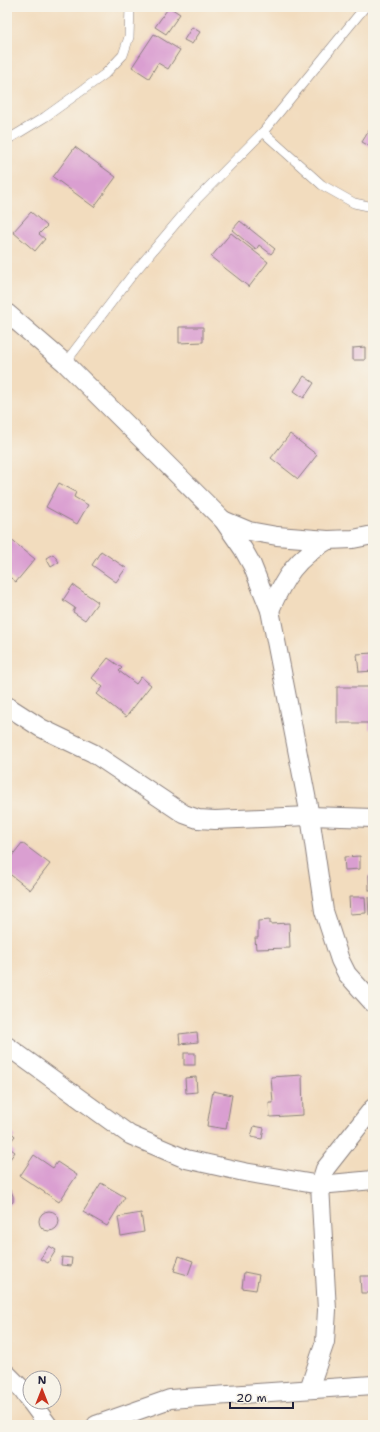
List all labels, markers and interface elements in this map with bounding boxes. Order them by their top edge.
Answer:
north arrow [22,1370,62,1410]
text: N [38,1373,47,1388]
scale bar [230,1384,293,1410]
text: 20 m [236,1390,267,1406]

